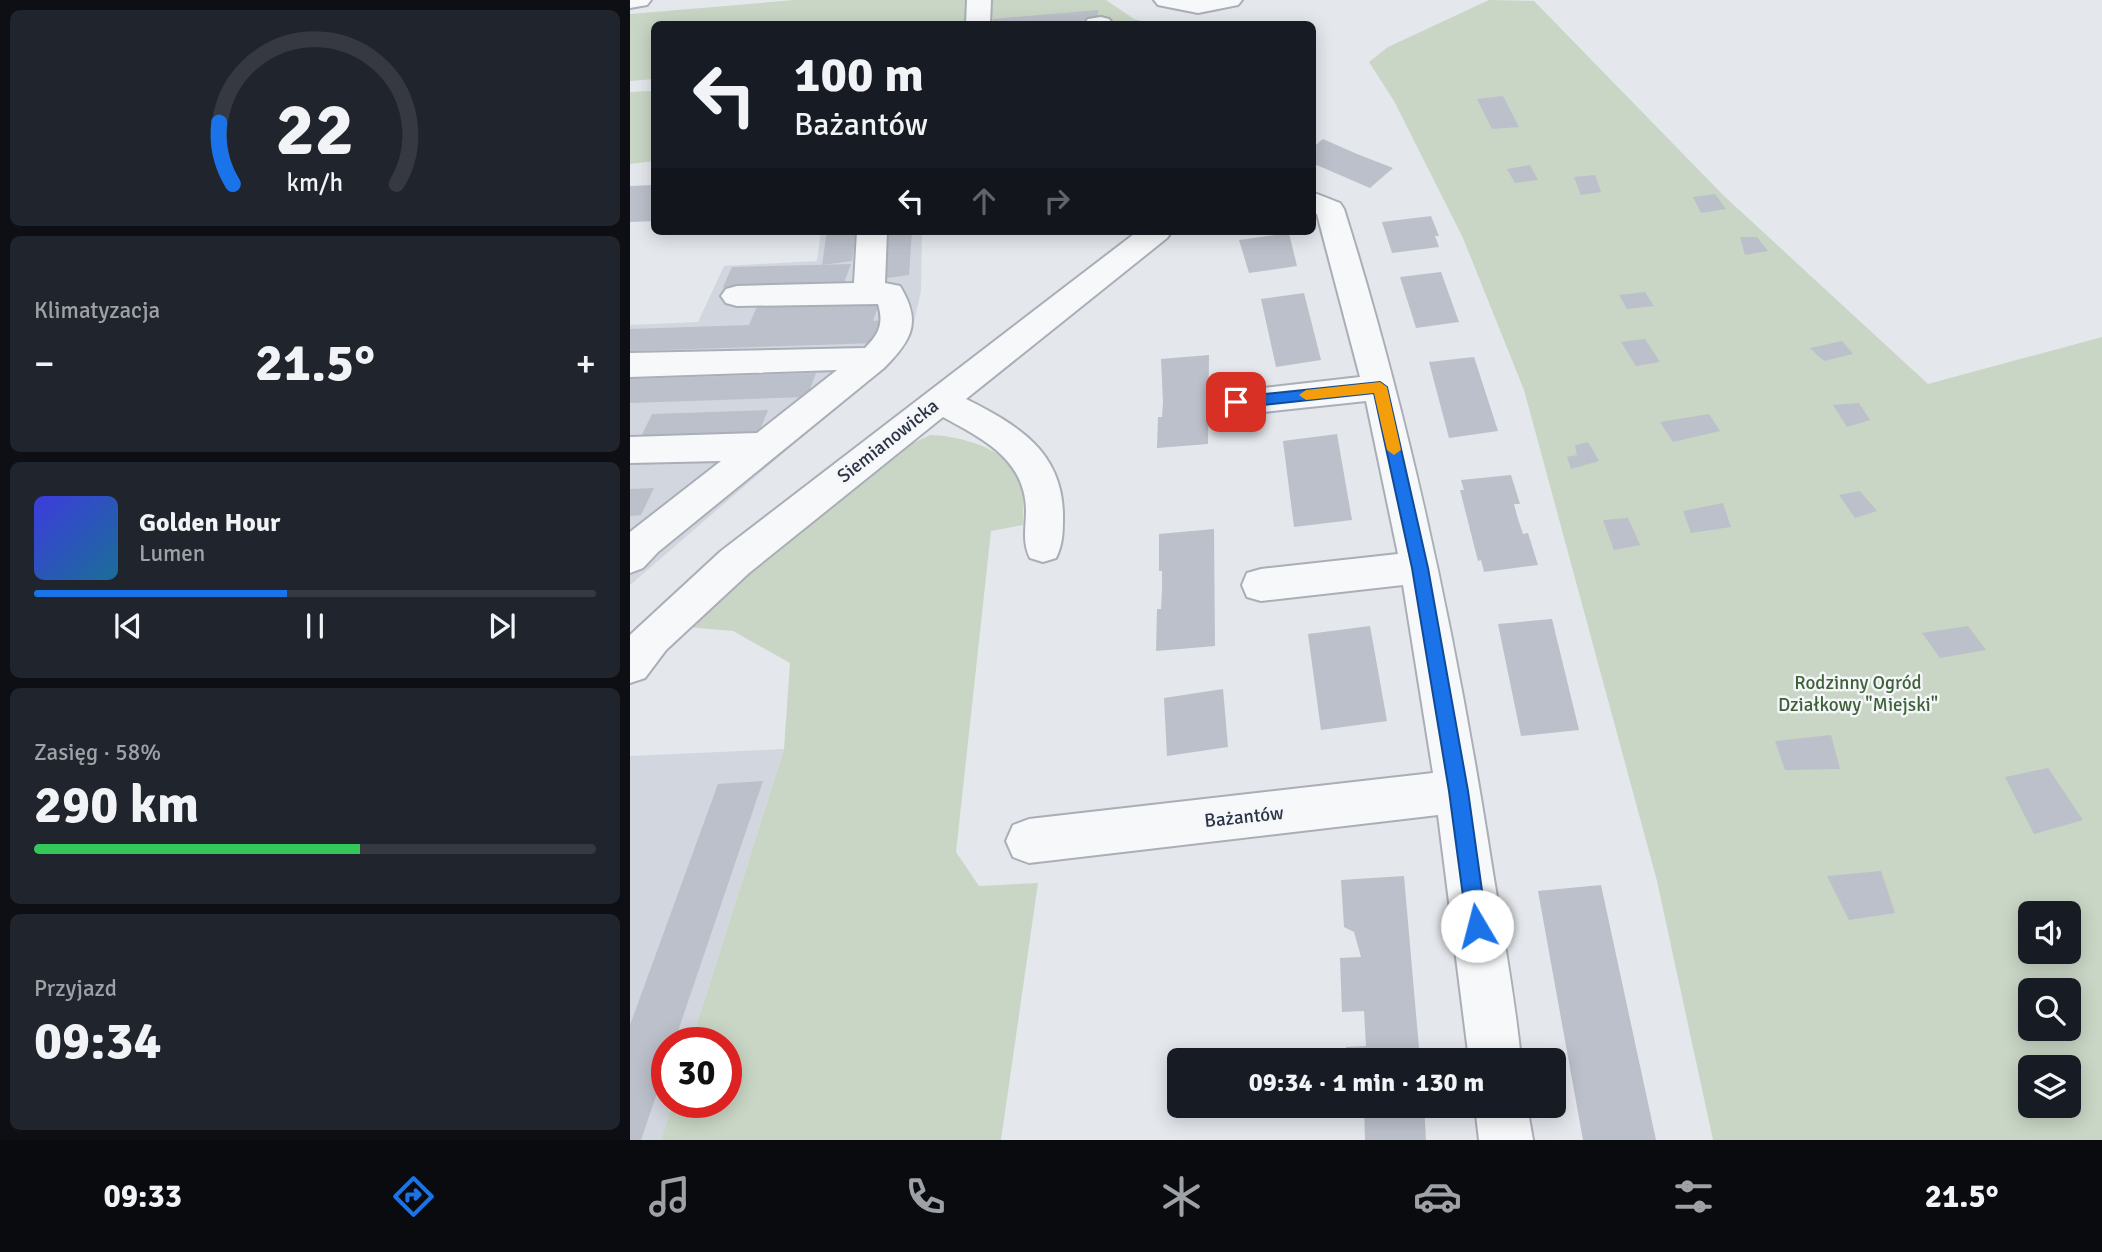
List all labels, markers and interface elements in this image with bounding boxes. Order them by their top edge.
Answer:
text: 100 m [794,45,924,105]
icon: left [679,49,770,140]
text: 22 [276,86,354,175]
text: Bażantów [794,105,928,144]
text: km/h [287,167,343,198]
icon: left [892,182,930,220]
icon: ahead [965,182,1003,220]
icon: right [1038,182,1076,220]
text: Klimatyzacja [34,296,160,325]
text: 21.5° [255,331,375,395]
text: − [34,340,55,387]
text: + [575,340,596,387]
pin [1206,372,1266,432]
icon: arrive [1217,383,1255,421]
street label: Siemianowicka [832,394,944,488]
text: Golden Hour [139,507,280,539]
text: Lumen [139,539,205,568]
icon: previous [109,607,147,645]
icon: pause [296,607,334,645]
icon: next [483,607,521,645]
park label: Rodzinny Ogród Działkowy "Miejski" [1778,671,1938,717]
text: Zasięg · 58% [34,738,161,767]
text: 290 km [34,773,199,837]
street label: Bażantów [1203,801,1285,833]
position arrow [1440,889,1514,963]
map controls [2018,901,2081,1118]
button: sound [2018,901,2081,964]
text: Przyjazd [34,974,117,1003]
button: search [2018,978,2081,1041]
text: 09:34 [34,1009,162,1073]
speed limit sign: 30 [651,1027,742,1118]
button: layers [2018,1055,2081,1118]
text: 09:34 · 1 min · 130 m [1249,1067,1484,1099]
icon: directions [389,1172,438,1221]
icon: music [645,1172,694,1221]
icon: phone [901,1172,950,1221]
icon: climate [1157,1172,1206,1221]
icon: car [1413,1172,1462,1221]
icon: filters [1669,1172,1718,1221]
text: 09:33 [103,1177,182,1216]
text: 21.5° [1925,1177,1999,1216]

